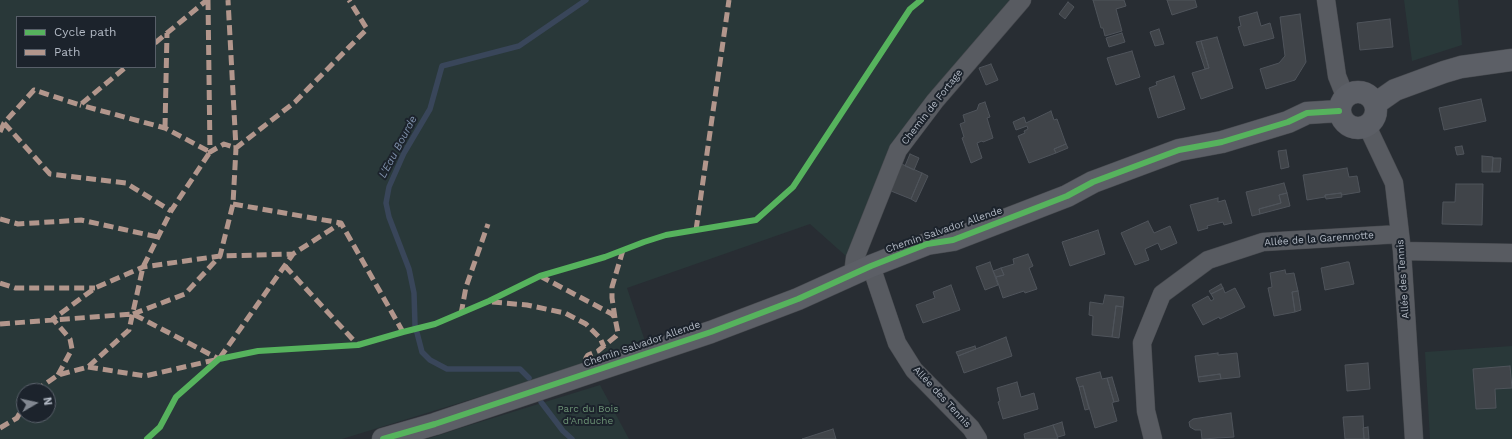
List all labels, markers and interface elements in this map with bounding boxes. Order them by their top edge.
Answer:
legend [16,16,156,68]
text: Cycle path [54,25,116,39]
text: Path [54,45,80,59]
street label: Chemin de Fortage [899,67,965,147]
water label: L'Eau Bourde [376,114,420,180]
street label: Chemin Salvador Allende [884,204,1004,256]
street label: Allée de la Garennotte [1264,229,1374,249]
street label: Allée des Tennis [1394,239,1412,319]
street label: Chemin Salvador Allende [582,318,702,370]
street label: Allée des Tennis [911,364,973,430]
north arrow [16,383,56,423]
text: N [40,396,54,406]
park label: Parc du Bois d'Anduche [558,403,618,426]

